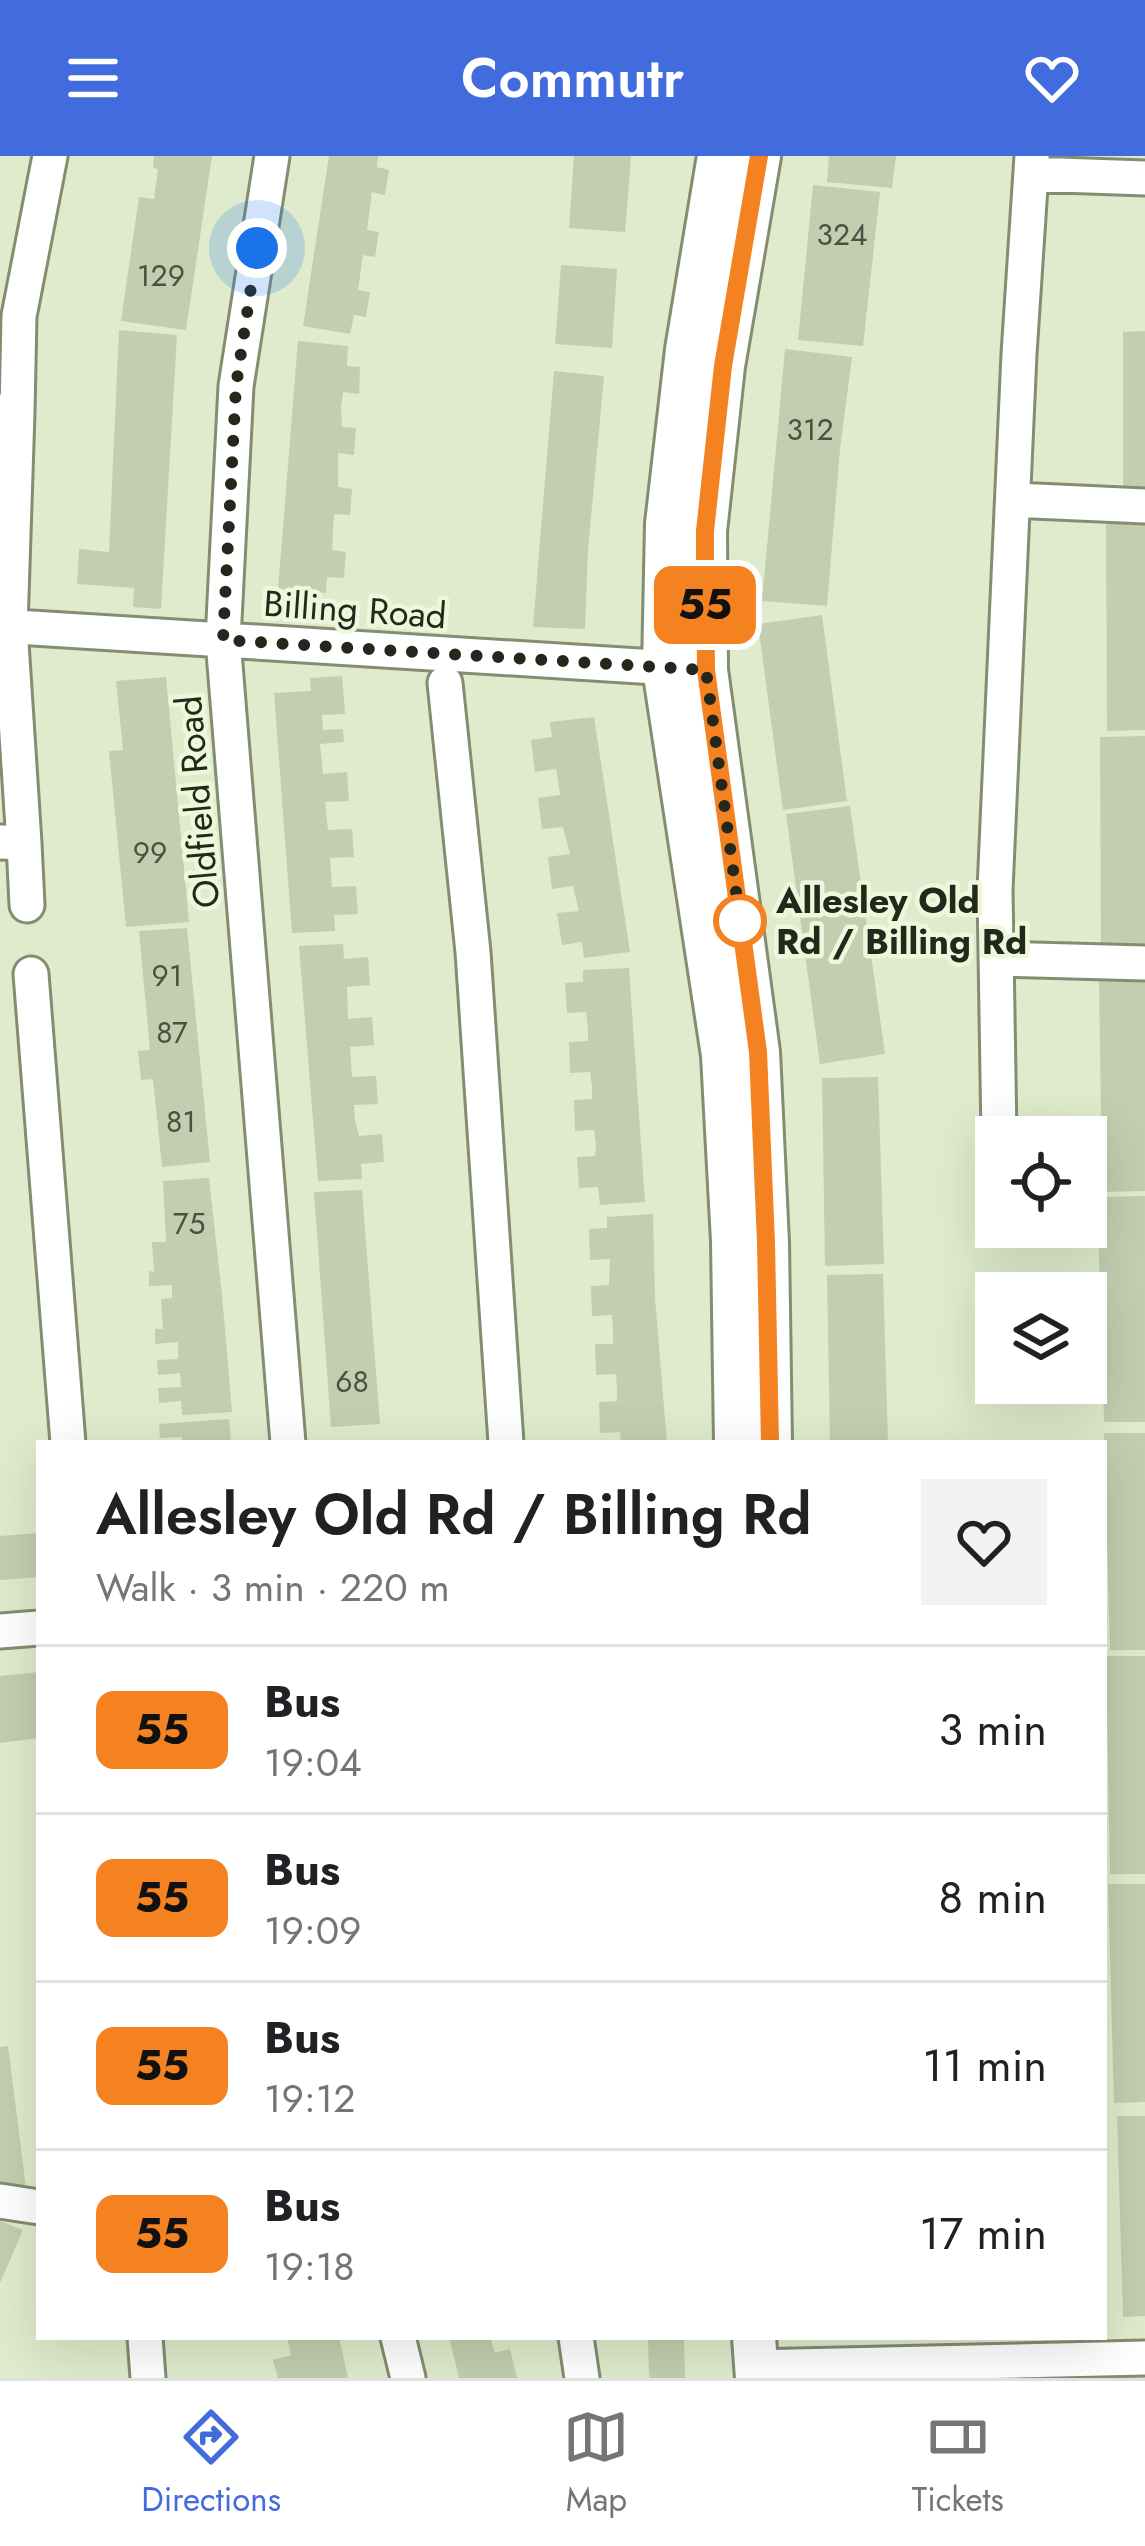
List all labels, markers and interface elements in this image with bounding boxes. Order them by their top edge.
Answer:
text: Commutr [461,39,684,117]
icon: menu [60,45,126,111]
icon: heart [1019,45,1085,111]
house number: 324 [817,213,867,256]
your location [227,218,287,278]
house number: 129 [137,254,185,297]
house number: 312 [787,408,833,451]
line badge: 55 [651,566,759,644]
text: 55 [678,574,732,635]
street label: Billing Road [262,577,448,641]
street label: Oldfield Road [162,694,232,910]
house number: 99 [133,831,167,874]
place label: Allesley Old Rd / Billing Rd [775,874,1027,967]
marker: Allesley Old Rd / Billing Rd [715,896,765,946]
house number: 91 [152,954,182,997]
house number: 87 [156,1011,188,1054]
house number: 81 [166,1100,196,1143]
map controls [975,1116,1107,1404]
button: locate [975,1116,1107,1248]
house number: 75 [173,1202,205,1245]
button: layers [975,1272,1107,1404]
house number: 68 [335,1360,369,1403]
text: Allesley Old Rd / Billing Rd [96,1473,812,1555]
button: heart [921,1479,1047,1605]
text: Walk · 3 min · 220 m [96,1559,450,1616]
text: Bus [264,1669,340,1734]
text: 3 min [939,1697,1047,1762]
text: 55 [135,1699,189,1760]
text: 19:04 [264,1734,362,1791]
text: Bus [264,1837,340,1902]
text: 8 min [939,1865,1047,1930]
text: 55 [135,1867,189,1928]
text: 19:09 [264,1902,362,1959]
text: Bus [264,2005,340,2070]
text: 11 min [923,2033,1047,2098]
text: 55 [135,2035,189,2096]
text: 19:12 [264,2070,355,2127]
text: Bus [264,2173,340,2238]
text: 17 min [919,2201,1047,2266]
text: 55 [135,2203,189,2264]
text: 19:18 [264,2238,355,2295]
tab: Directions [141,2404,281,2523]
tab: Map [563,2404,629,2523]
tab: Tickets [912,2404,1004,2523]

